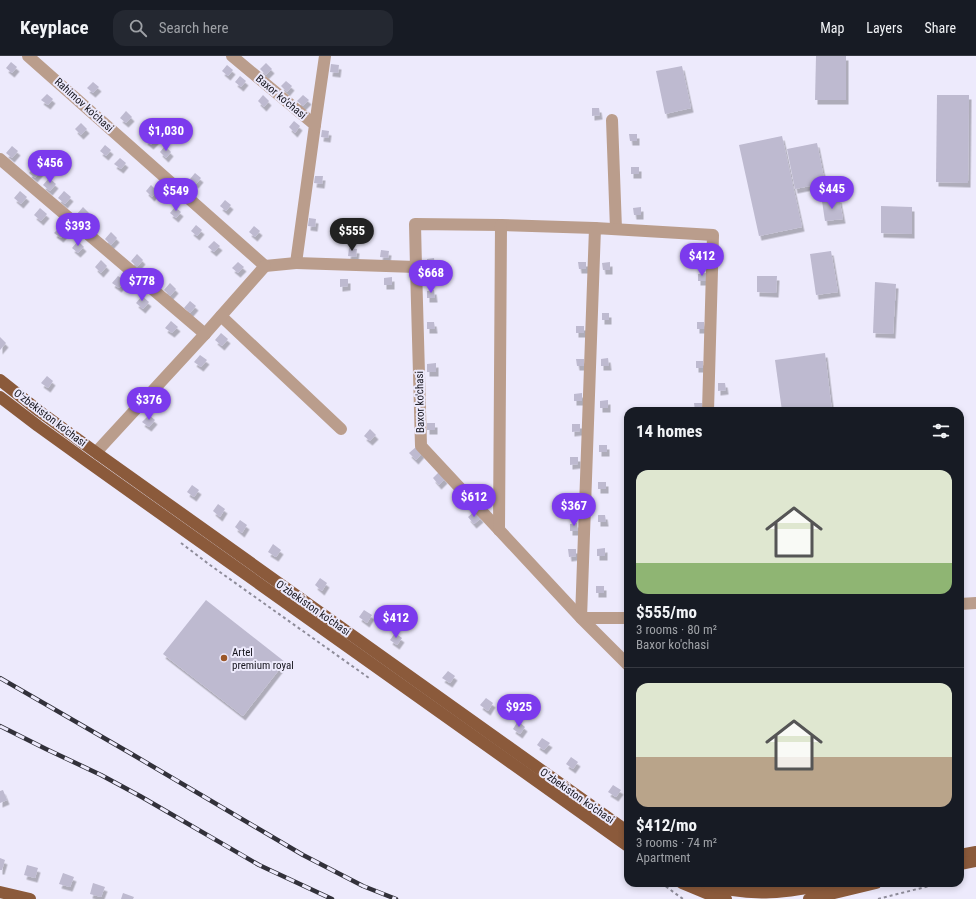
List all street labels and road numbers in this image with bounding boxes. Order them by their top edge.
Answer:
street label: Baxor ko'chasi [253,72,309,122]
street label: Rahimov ko'chasi [52,75,116,135]
street label: Baxor ko'chasi [413,371,427,433]
street label: O'zbekiston ko'chasi [11,386,89,450]
street label: O'zbekiston ko'chasi [273,578,353,638]
street label: O'zbekiston ko'chasi [537,766,617,826]

